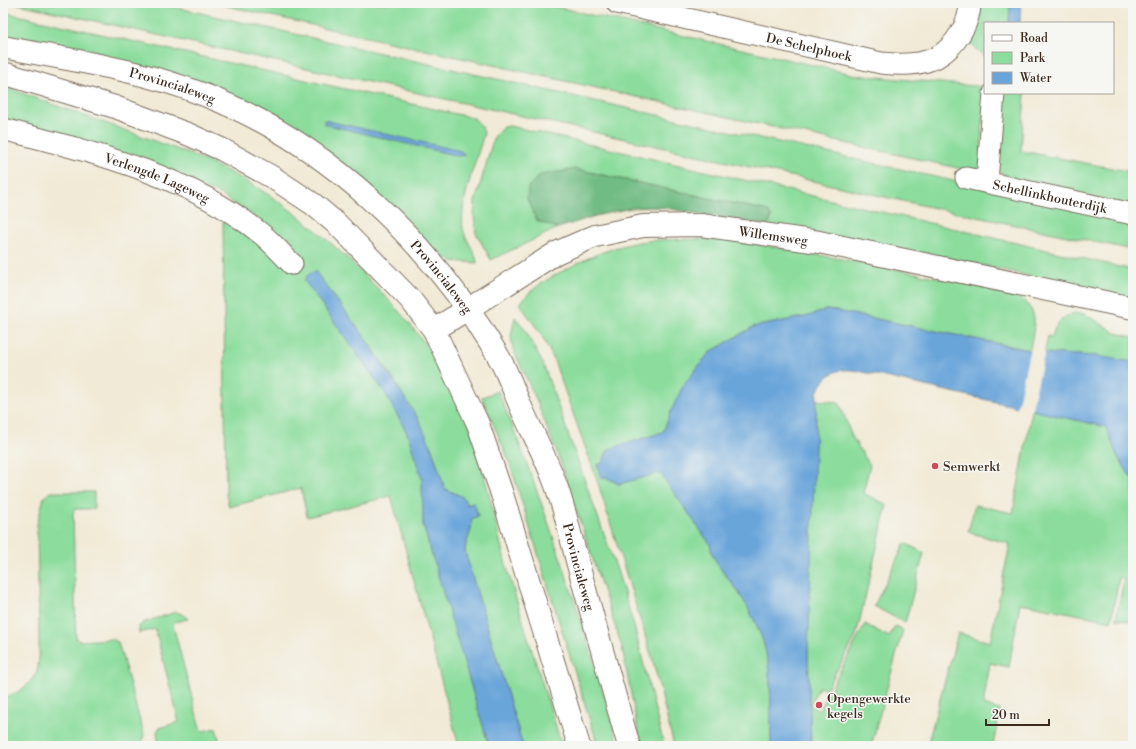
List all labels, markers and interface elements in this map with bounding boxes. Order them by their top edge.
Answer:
legend [984,22,1114,94]
street label: De Schelphoek [764,30,854,65]
text: Road [1020,31,1048,46]
text: Park [1020,51,1046,66]
street label: Provincialeweg [127,65,218,108]
text: Water [1019,71,1052,86]
street label: Verlengde Lageweg [101,150,213,207]
street label: Schellinkhouterdijk [991,177,1110,217]
street label: Willemsweg [737,223,809,249]
street label: Provincialeweg [407,237,476,317]
place label: Semwerkt [943,459,1001,475]
marker: Semwerkt [930,461,940,471]
street label: Provincialeweg [559,522,598,613]
place label: Opengewerkte kegels [827,691,911,722]
marker: Opengewerkte kegels [814,700,824,710]
scale bar [986,701,1049,727]
text: 20 m [992,708,1020,723]

